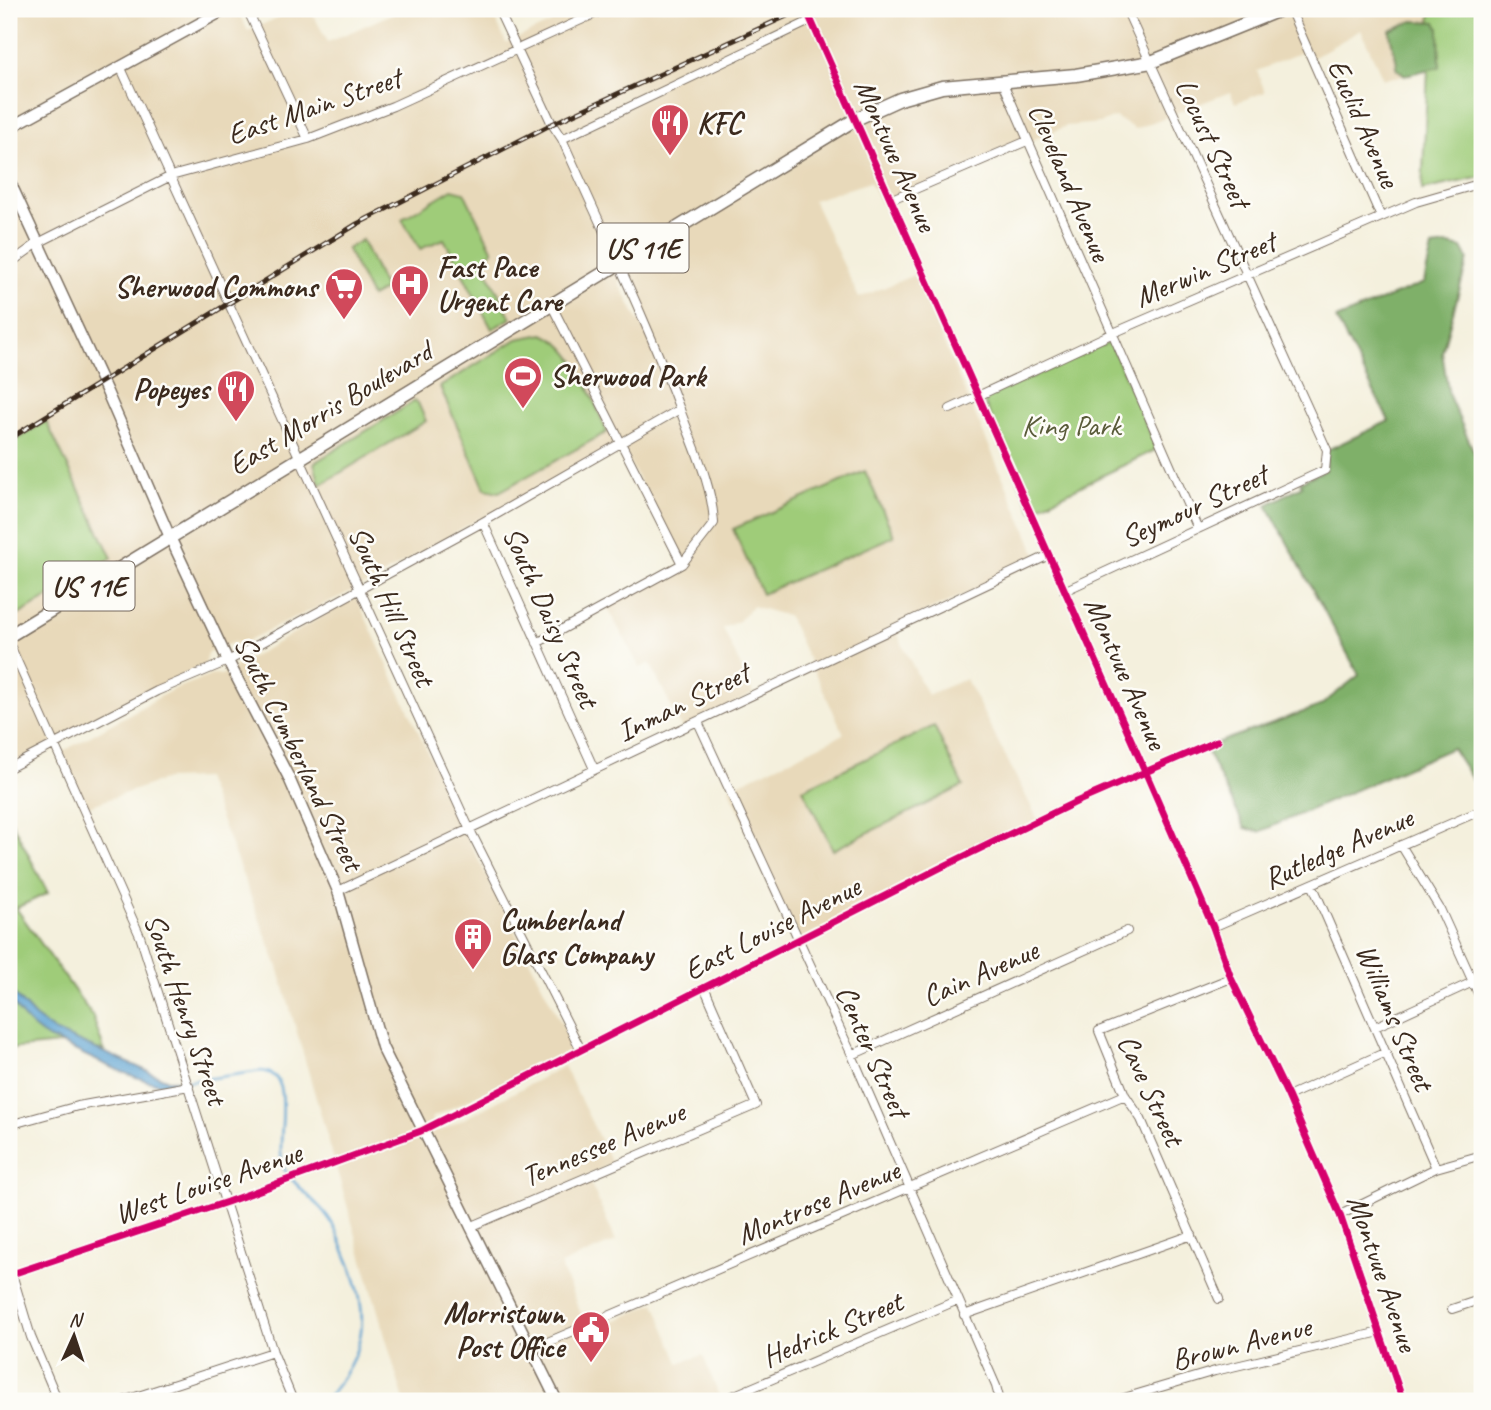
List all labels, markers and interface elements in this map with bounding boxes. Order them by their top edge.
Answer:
street label: Euclid Avenue [1319,53,1410,195]
street label: East Main Street [222,57,410,153]
street label: Locust Street [1167,72,1261,217]
street label: Montvue Avenue [846,73,947,239]
street label: Cleveland Avenue [1020,97,1121,269]
restaurant icon: KFC [649,102,691,157]
place label: KFC [697,104,746,142]
street label: Merwin Street [1129,221,1285,316]
road number: US 11E [598,224,688,272]
place label: Fast Pace Urgent Care [437,248,564,320]
hospital icon: Fast Pace Urgent Care [389,263,431,318]
supermarket icon: Sherwood Commons [323,266,365,321]
place label: Sherwood Commons [114,268,320,306]
street label: East Morris Boulevard [221,330,442,484]
sports icon: Sherwood Park [502,355,544,410]
place label: Sherwood Park [550,357,708,395]
restaurant icon: Popeyes [215,368,257,423]
place label: Popeyes [133,370,212,409]
park label: King Park [1022,406,1122,444]
street label: Seymour Street [1115,454,1277,556]
street label: South Hill Street [340,520,445,695]
street label: South Daisy Street [494,521,609,716]
road number: US 11E [43,562,134,610]
street label: Montvue Avenue [1076,591,1177,757]
street label: South Cumberland Street [226,629,374,880]
street label: Inman Street [611,652,759,750]
street label: Rutledge Avenue [1257,797,1421,898]
street label: East Louise Avenue [678,866,868,989]
place label: Cumberland Glass Company [500,901,655,973]
street label: South Henry Street [136,909,237,1112]
building icon: Cumberland Glass Company [452,916,494,971]
street label: Cain Avenue [916,930,1046,1015]
street label: Williams Street [1347,938,1444,1099]
street label: Center Street [827,979,921,1127]
street label: Cave Street [1109,1028,1195,1154]
street label: Tennessee Avenue [516,1092,693,1195]
street label: West Louise Avenue [109,1133,309,1233]
street label: Montrose Avenue [731,1150,907,1253]
street label: Montvue Avenue [1339,1190,1428,1358]
street label: Hedrick Street [756,1281,911,1376]
place label: Morristown Post Office [443,1294,567,1366]
north arrow [38,1302,108,1372]
street label: Brown Avenue [1167,1307,1317,1379]
text: N [68,1308,85,1332]
public building icon: Morristown Post Office [570,1309,612,1364]

